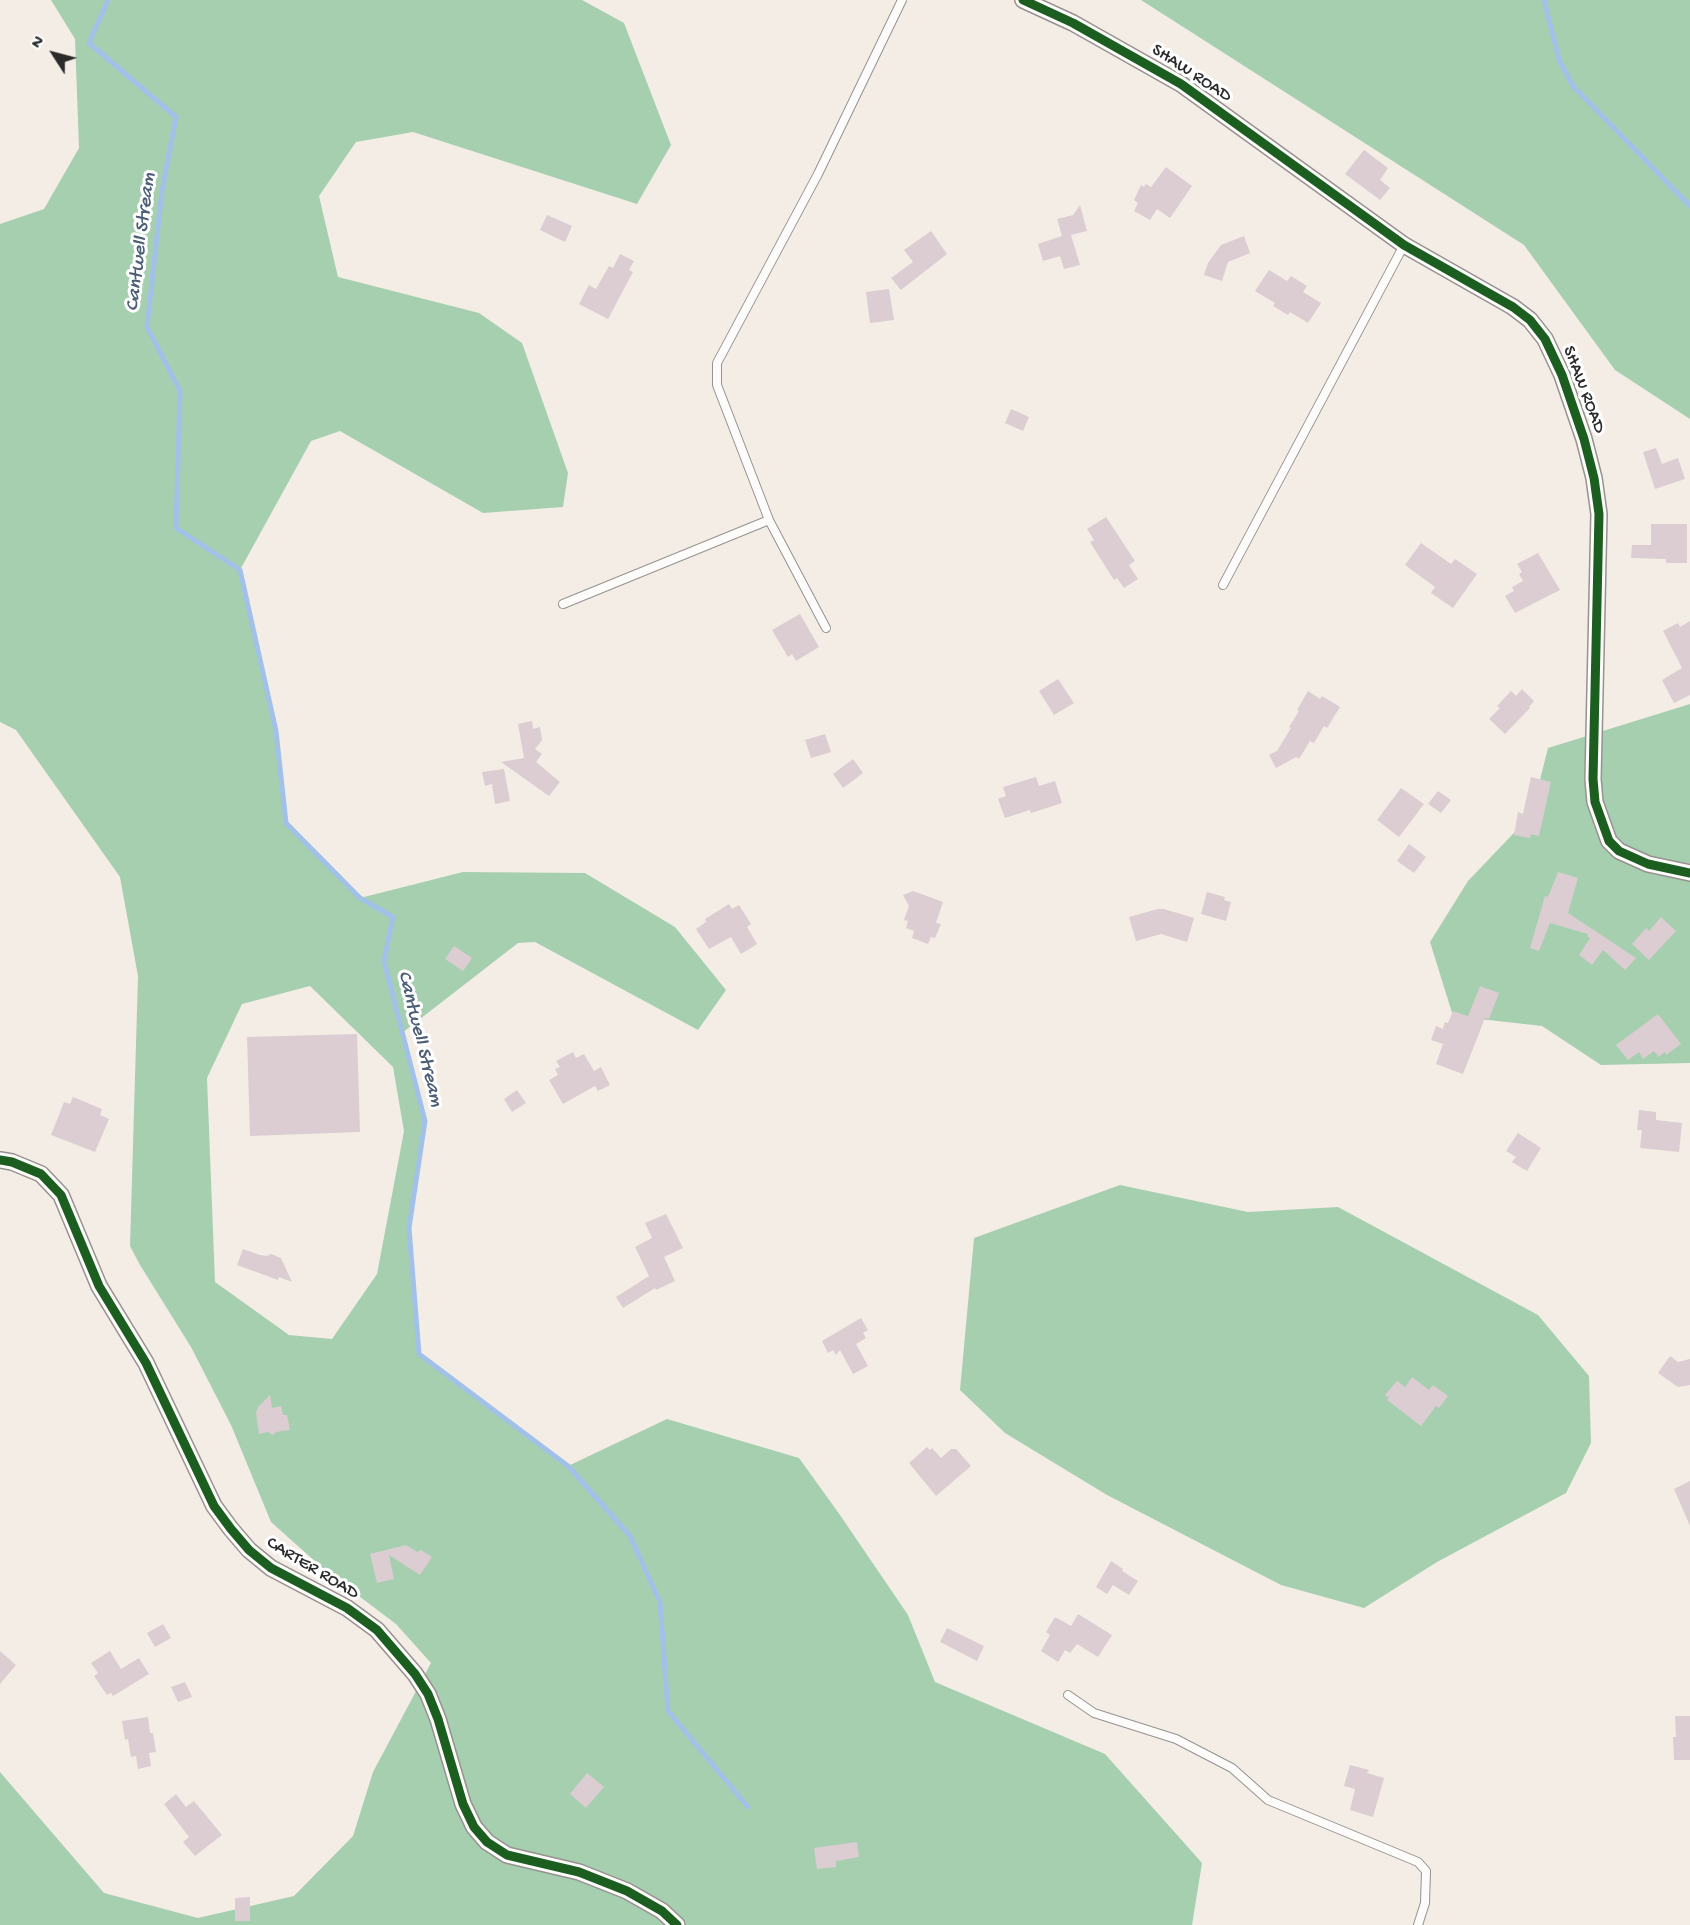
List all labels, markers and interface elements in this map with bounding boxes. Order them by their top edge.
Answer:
north arrow [24,24,84,84]
text: N [28,33,50,53]
street label: SHAW ROAD [1147,40,1235,108]
water label: Cantwell Stream [122,171,162,313]
street label: SHAW ROAD [1557,343,1609,437]
water label: Cantwell Stream [391,969,447,1109]
street label: CARTER ROAD [262,1533,362,1605]

